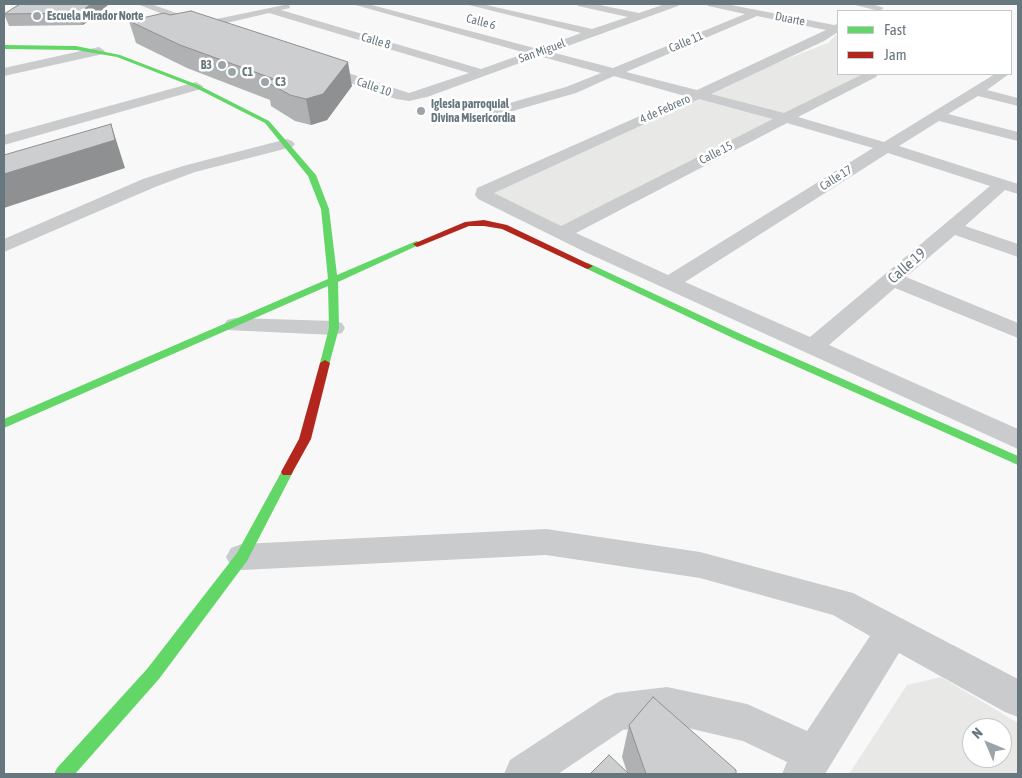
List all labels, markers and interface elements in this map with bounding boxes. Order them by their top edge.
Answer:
place label: Escuela Mirador Norte [47,9,144,23]
street label: Duarte [774,9,806,29]
marker: Escuela Mirador Norte [31,10,43,22]
legend [837,10,1012,75]
street label: Calle 6 [465,11,497,33]
text: Fast [884,21,906,38]
street label: Calle 11 [667,28,705,56]
street label: Calle 8 [360,30,392,52]
street label: San Miguel [517,36,567,66]
text: Jam [884,46,907,63]
place label: B3 [201,58,212,72]
marker: B3 [216,59,228,71]
place label: C1 [242,65,253,79]
marker: C1 [226,66,238,78]
street label: Calle 10 [355,74,393,100]
place label: C3 [275,75,286,89]
marker: C3 [259,76,271,88]
street label: 4 de Febrero [637,91,693,127]
place label: Iglesia parroquial Divina Misericordia [431,97,516,125]
marker: Iglesia parroquial Divina Misericordia [415,105,427,117]
street label: Calle 15 [697,139,735,167]
street label: Calle 17 [817,162,855,194]
street label: Calle 19 [884,245,930,287]
north arrow [962,718,1012,768]
text: N [969,725,986,742]

